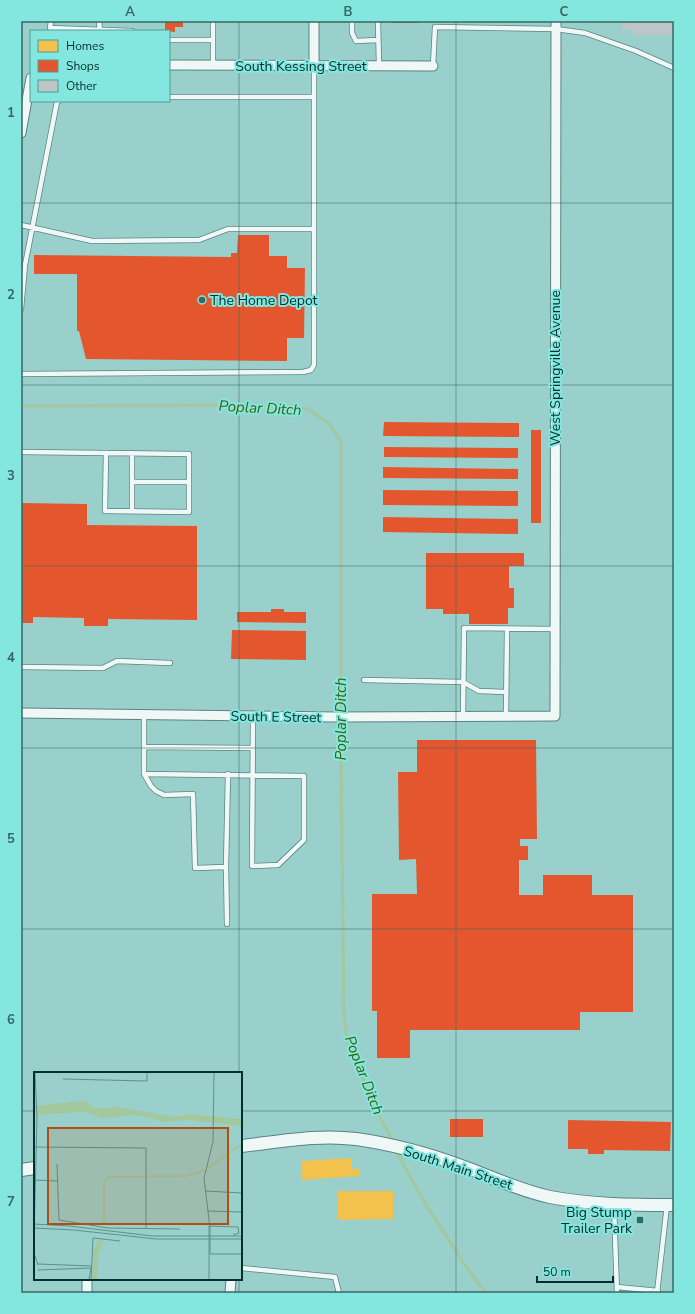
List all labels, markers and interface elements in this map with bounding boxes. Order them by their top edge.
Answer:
text: A [125,3,135,21]
text: B [344,3,353,21]
text: C [560,3,569,21]
legend [30,30,170,102]
text: Homes [66,38,104,54]
street label: South Kessing Street [235,57,367,76]
text: Shops [66,58,100,74]
text: Other [66,78,98,94]
text: 1 [7,104,15,122]
text: 2 [7,286,15,304]
street label: West Springville Avenue [546,290,565,446]
place label: The Home Depot [210,291,318,310]
marker: The Home Depot [197,295,207,305]
water label: Poplar Ditch [218,396,302,420]
text: 3 [7,467,15,485]
text: 4 [7,649,15,667]
water label: Poplar Ditch [331,677,351,761]
street label: South E Street [231,707,322,727]
text: 5 [7,830,15,848]
text: 6 [7,1011,15,1029]
water label: Poplar Ditch [340,1033,388,1117]
inset map [34,1072,242,1280]
street label: South Main Street [401,1141,515,1195]
text: 7 [7,1193,15,1211]
place label: Big Stump Trailer Park [561,1203,633,1238]
marker: Big Stump Trailer Park [635,1215,645,1225]
scale bar [537,1258,613,1284]
text: 50 m [543,1264,571,1280]

